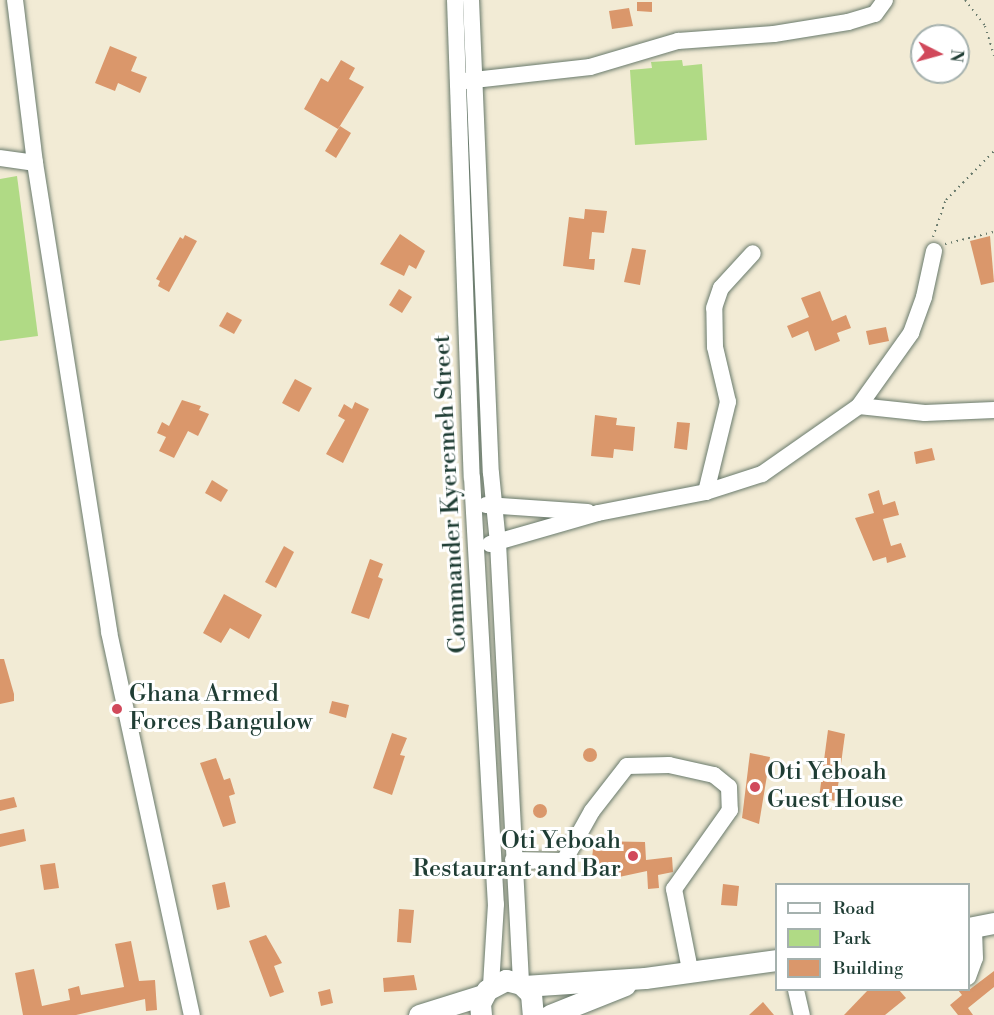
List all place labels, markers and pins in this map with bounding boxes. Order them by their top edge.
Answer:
place label: Ghana Armed Forces Bangulow [129,681,312,737]
marker: Ghana Armed Forces Bangulow [110,702,124,716]
place label: Oti Yeboah Guest House [767,759,904,815]
marker: Oti Yeboah Guest House [748,780,762,794]
place label: Oti Yeboah Restaurant and Bar [413,828,621,884]
marker: Oti Yeboah Restaurant and Bar [626,849,640,863]

